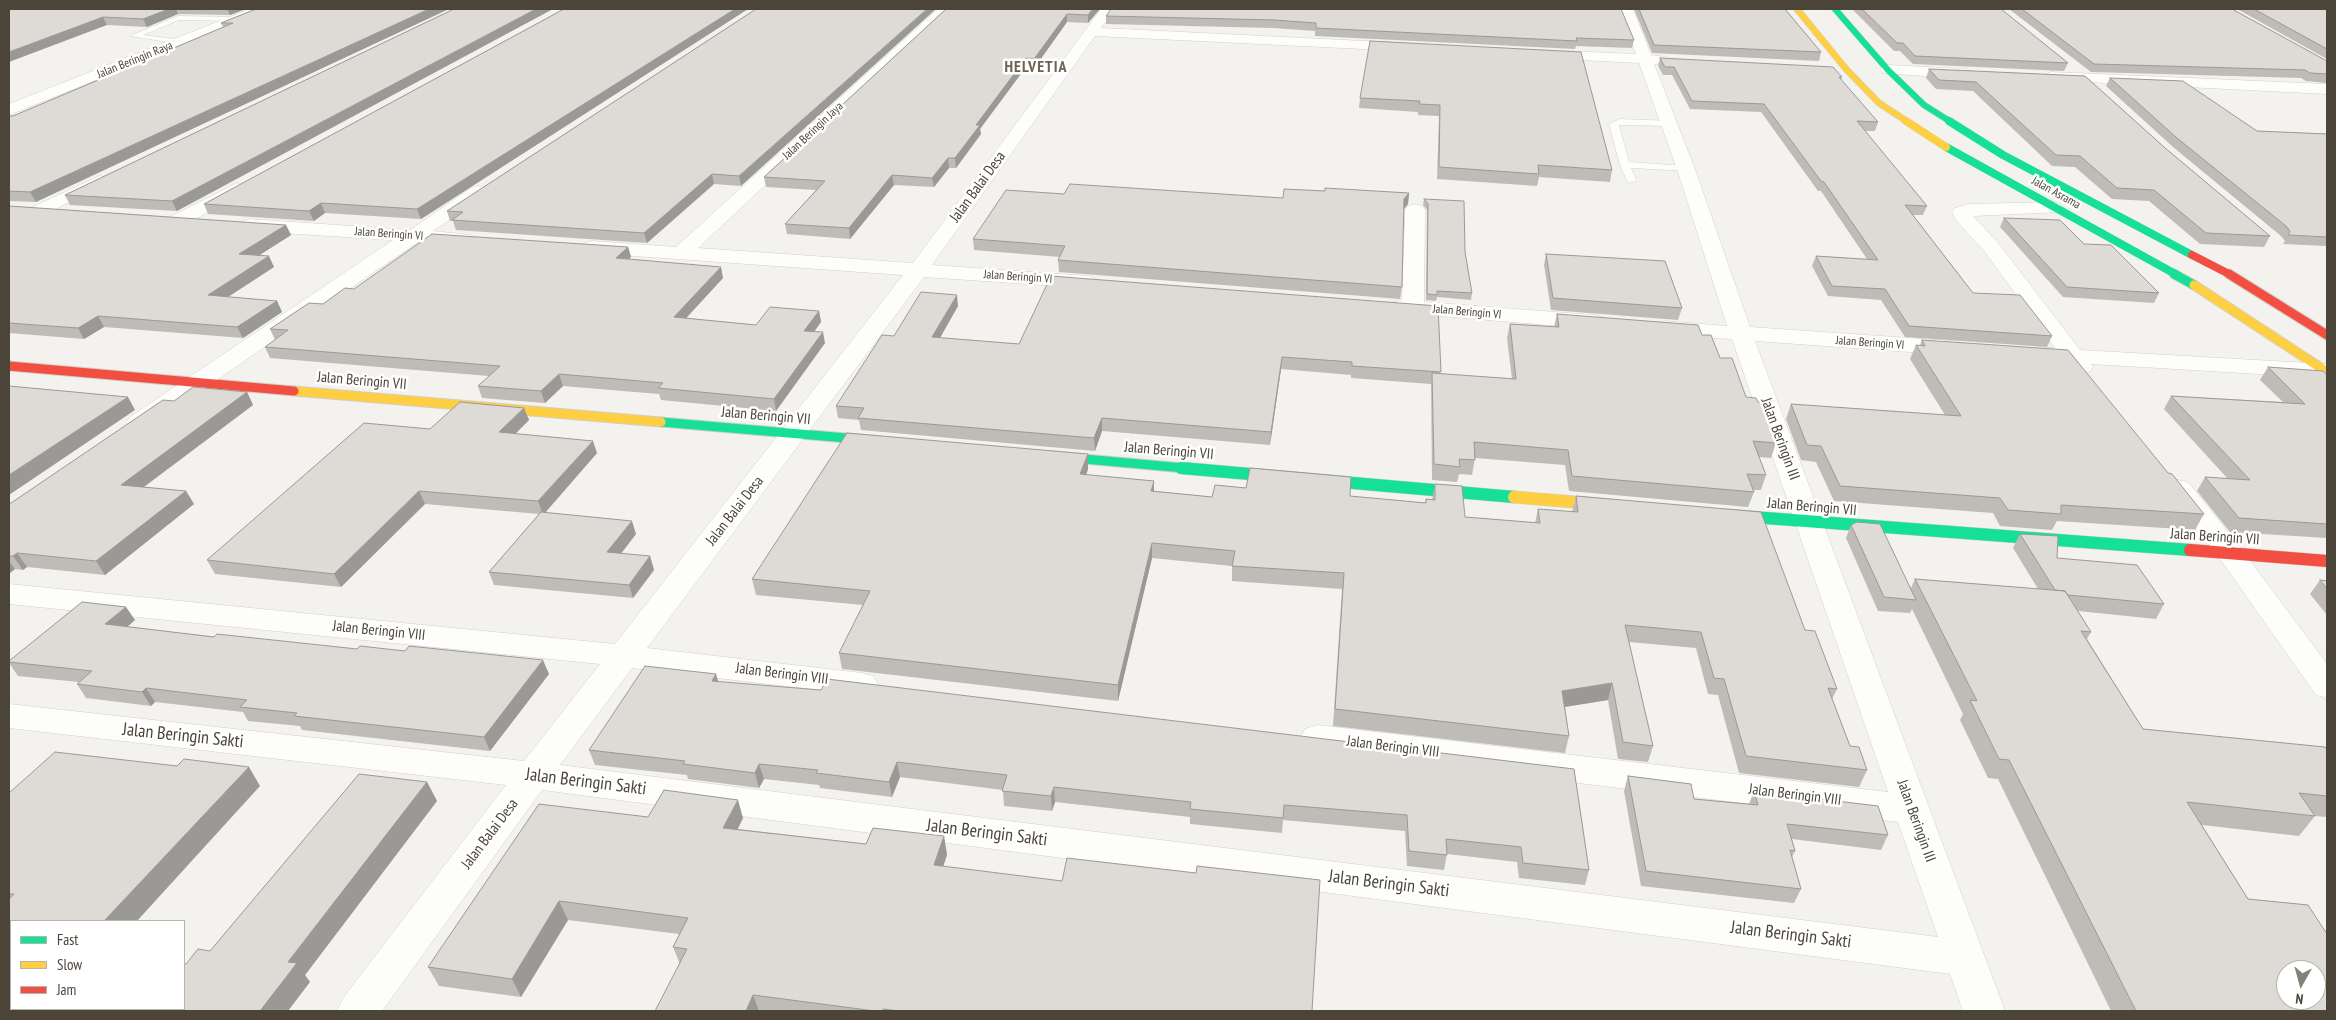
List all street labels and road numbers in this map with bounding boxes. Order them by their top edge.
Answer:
street label: Jalan Beringin Raya [95,38,175,82]
street label: Jalan Beringin Jaya [780,99,846,163]
street label: Jalan Balai Desa [946,148,1010,226]
street label: Jalan Asrama [2029,174,2083,212]
street label: Jalan Beringin VI [354,224,424,244]
street label: Jalan Beringin VI [983,267,1053,287]
street label: Jalan Beringin VI [1432,302,1502,322]
street label: Jalan Beringin VI [1835,333,1905,353]
street label: Jalan Beringin VII [317,368,407,394]
street label: Jalan Beringin III [1757,395,1803,483]
street label: Jalan Beringin VII [721,403,811,429]
street label: Jalan Beringin VII [1124,438,1214,464]
street label: Jalan Balai Desa [702,473,768,549]
street label: Jalan Beringin VII [1767,494,1857,520]
street label: Jalan Beringin VII [2170,525,2260,549]
street label: Jalan Beringin VIII [332,617,426,645]
street label: Jalan Beringin VIII [735,659,829,689]
street label: Jalan Beringin Sakti [121,719,245,753]
street label: Jalan Beringin VIII [1346,732,1440,762]
street label: Jalan Beringin Sakti [524,764,648,800]
street label: Jalan Beringin III [1893,777,1939,865]
street label: Jalan Beringin VIII [1748,780,1842,810]
street label: Jalan Balai Desa [458,795,522,873]
street label: Jalan Beringin Sakti [925,815,1049,851]
street label: Jalan Beringin Sakti [1327,866,1451,902]
street label: Jalan Beringin Sakti [1729,917,1853,953]

